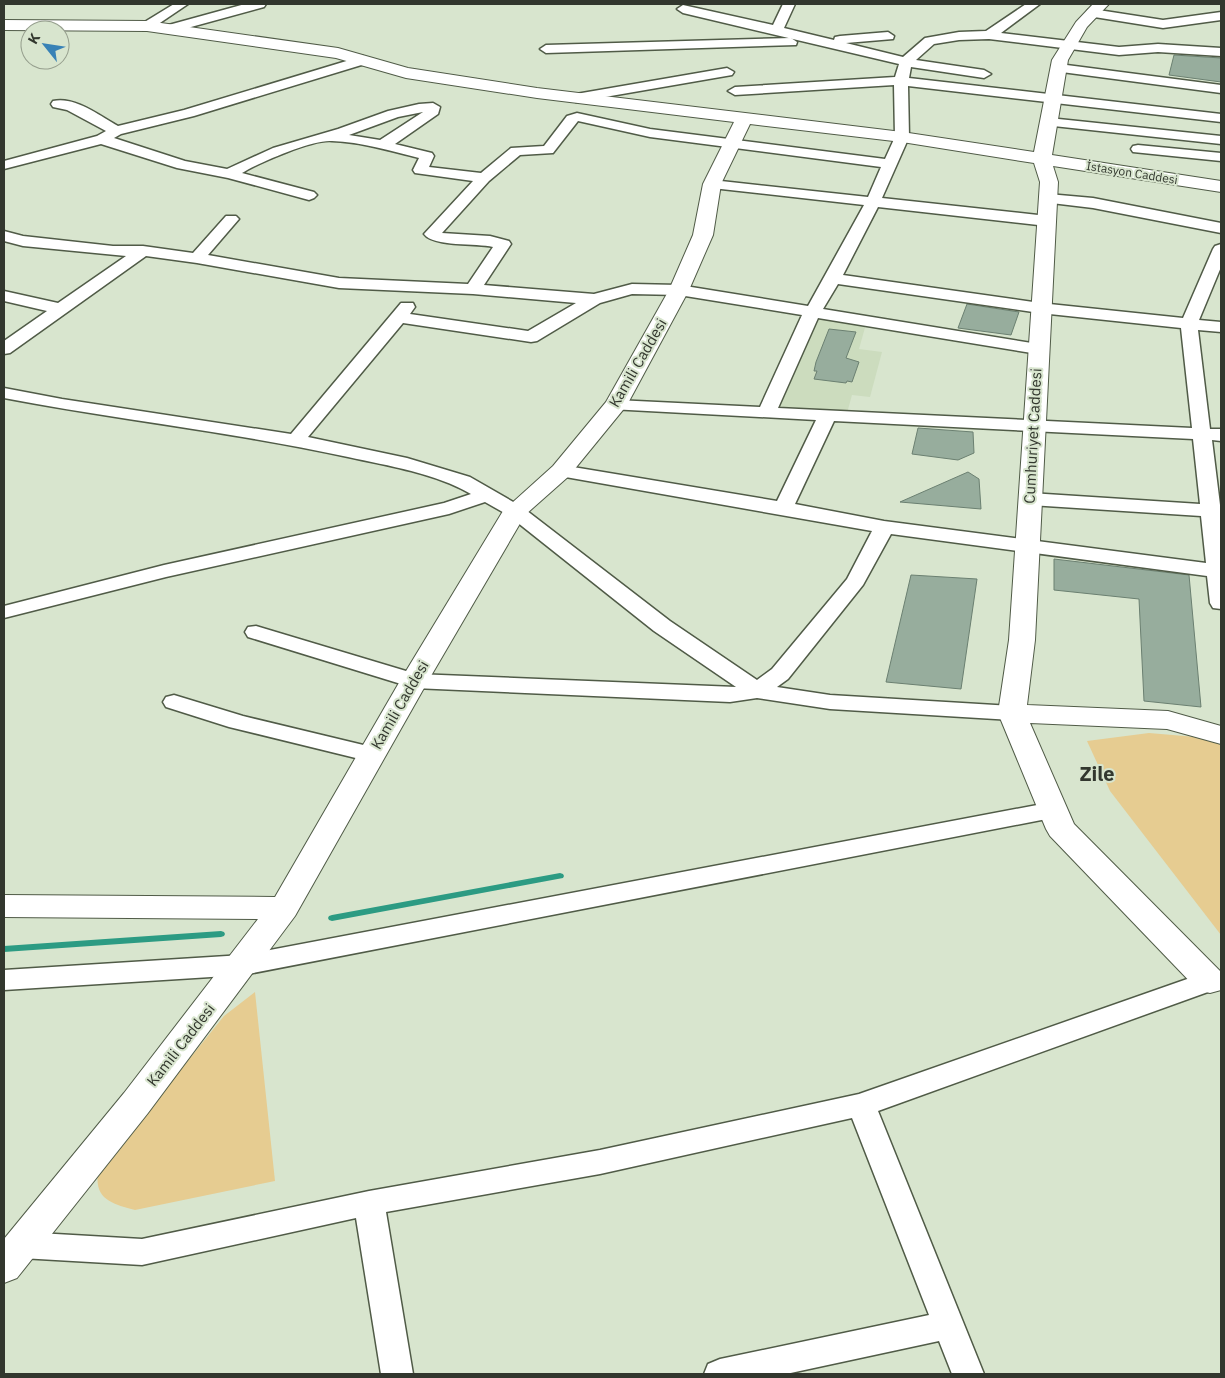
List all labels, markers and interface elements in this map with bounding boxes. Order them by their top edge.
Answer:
north arrow [20,20,70,70]
text: K [24,30,44,47]
street label: İstasyon Caddesi [1085,158,1179,187]
street label: Kamili Caddesi [604,315,671,411]
street label: Cumhuriyet Caddesi [1019,368,1046,504]
street label: Kamili Caddesi [366,657,433,753]
district label: Zile [1079,760,1115,787]
street label: Kamili Caddesi [142,1000,219,1090]

